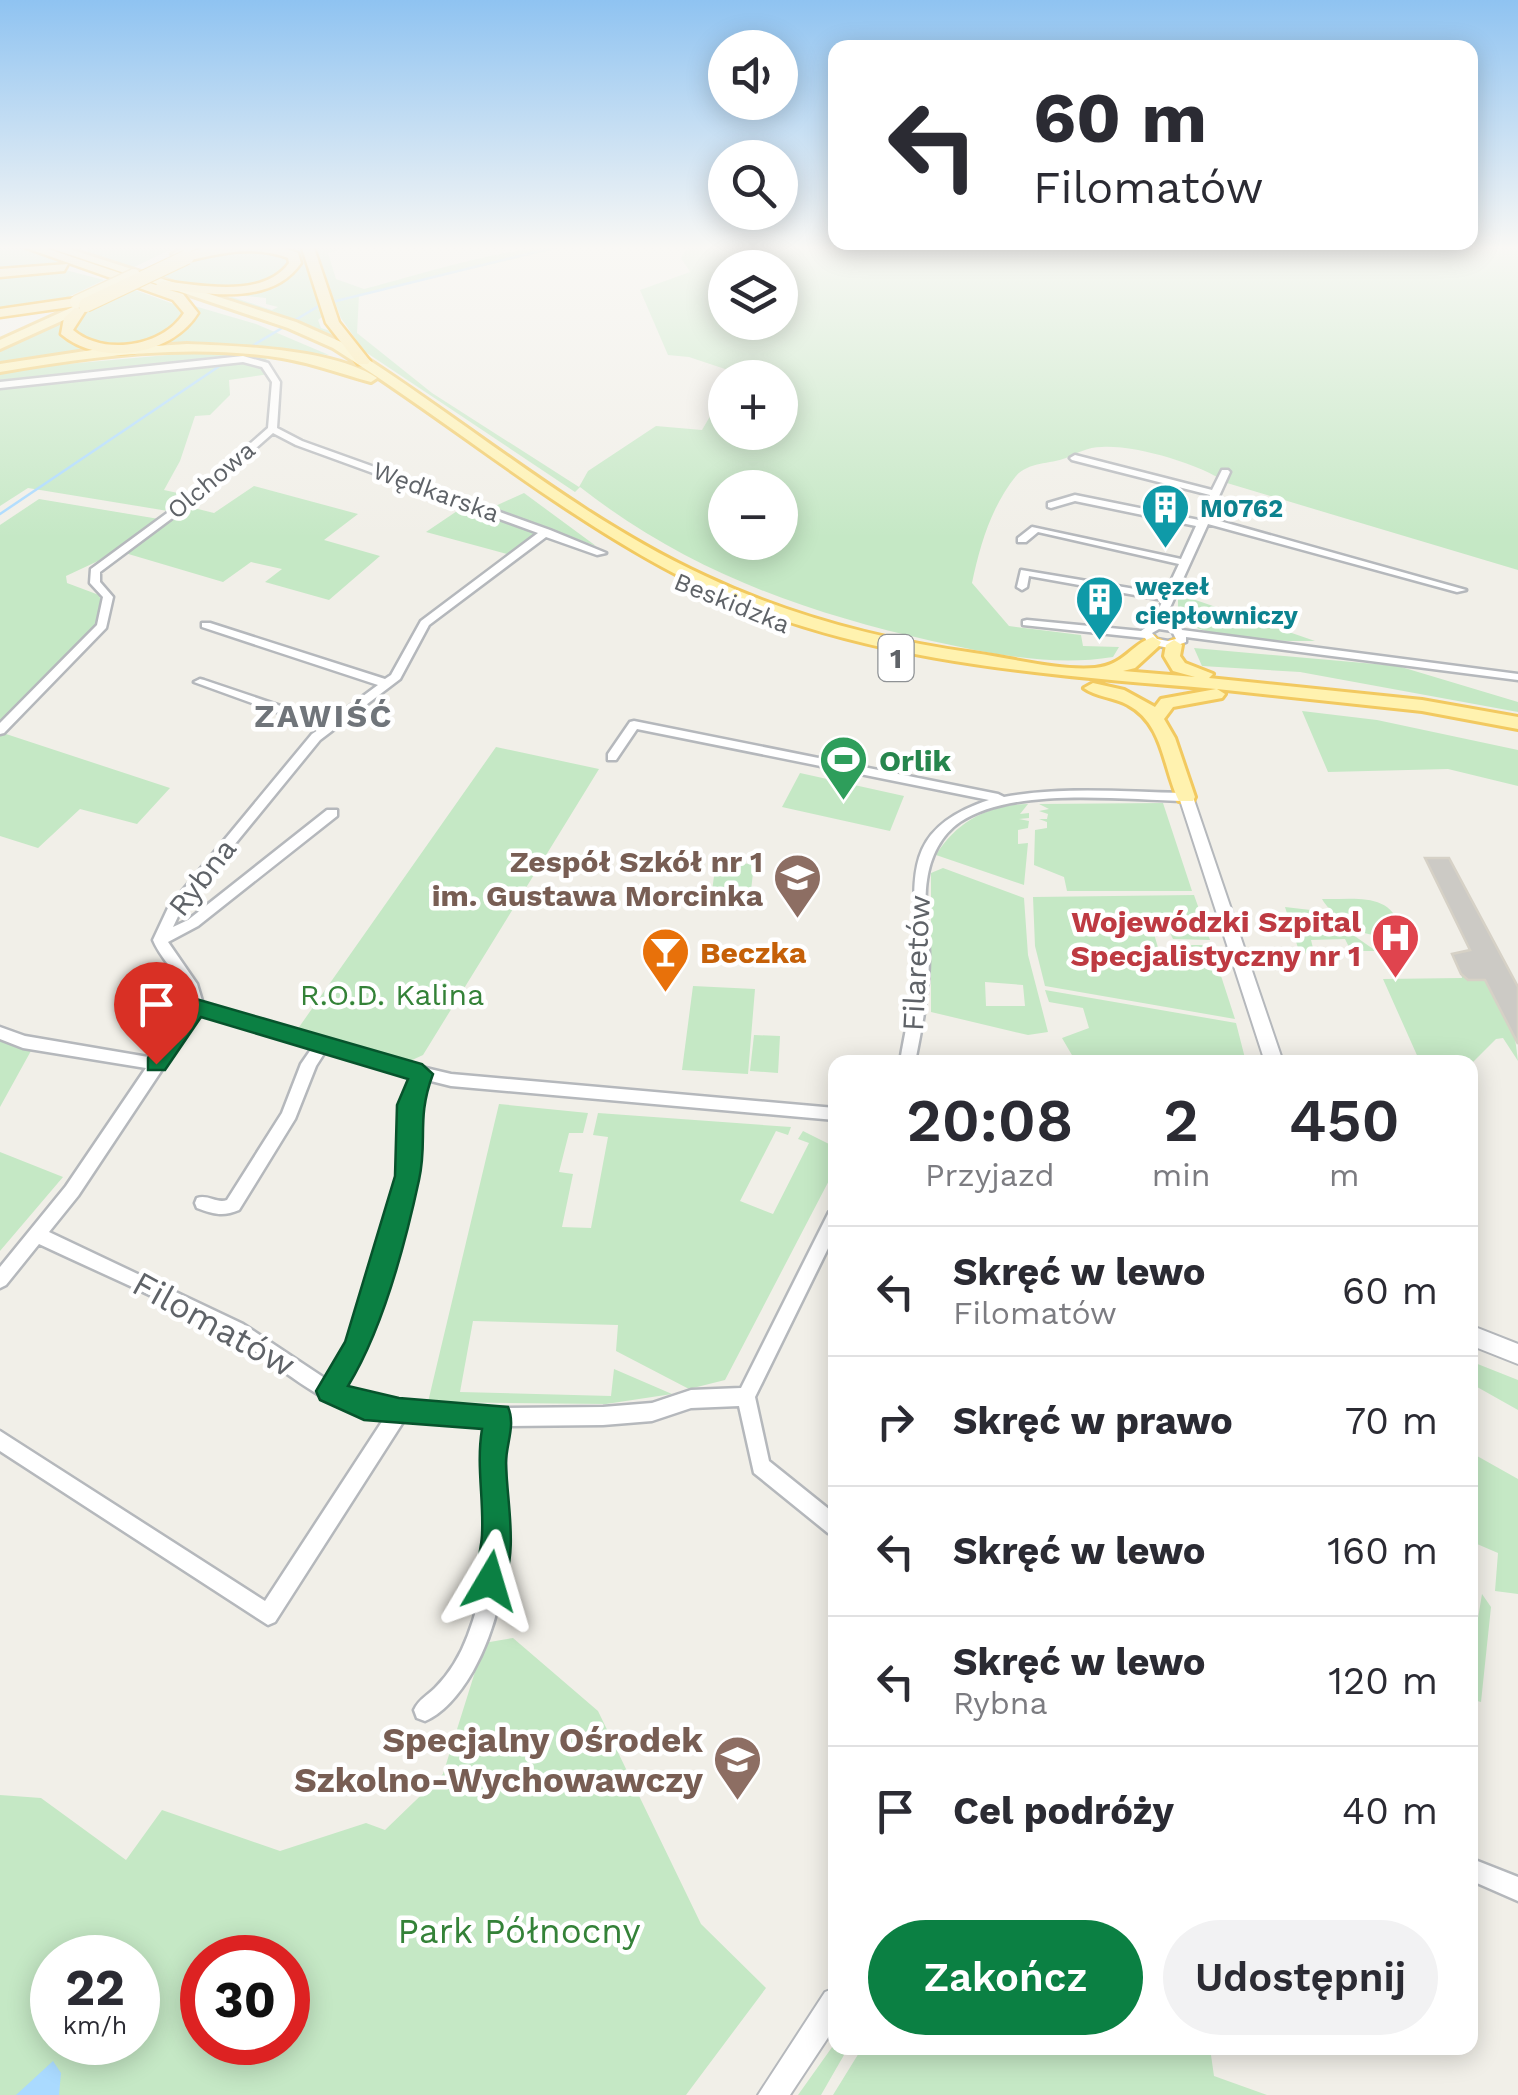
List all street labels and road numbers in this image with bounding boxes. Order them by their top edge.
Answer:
street label: Olchowa [161,435,261,525]
street label: Wędkarska [369,456,503,528]
street label: Beskidzka [670,567,794,639]
road number: 1 [878,635,914,681]
street label: Rybna [161,831,243,923]
street label: Filaretów [895,894,937,1032]
street label: Filomatów [125,1262,303,1386]

